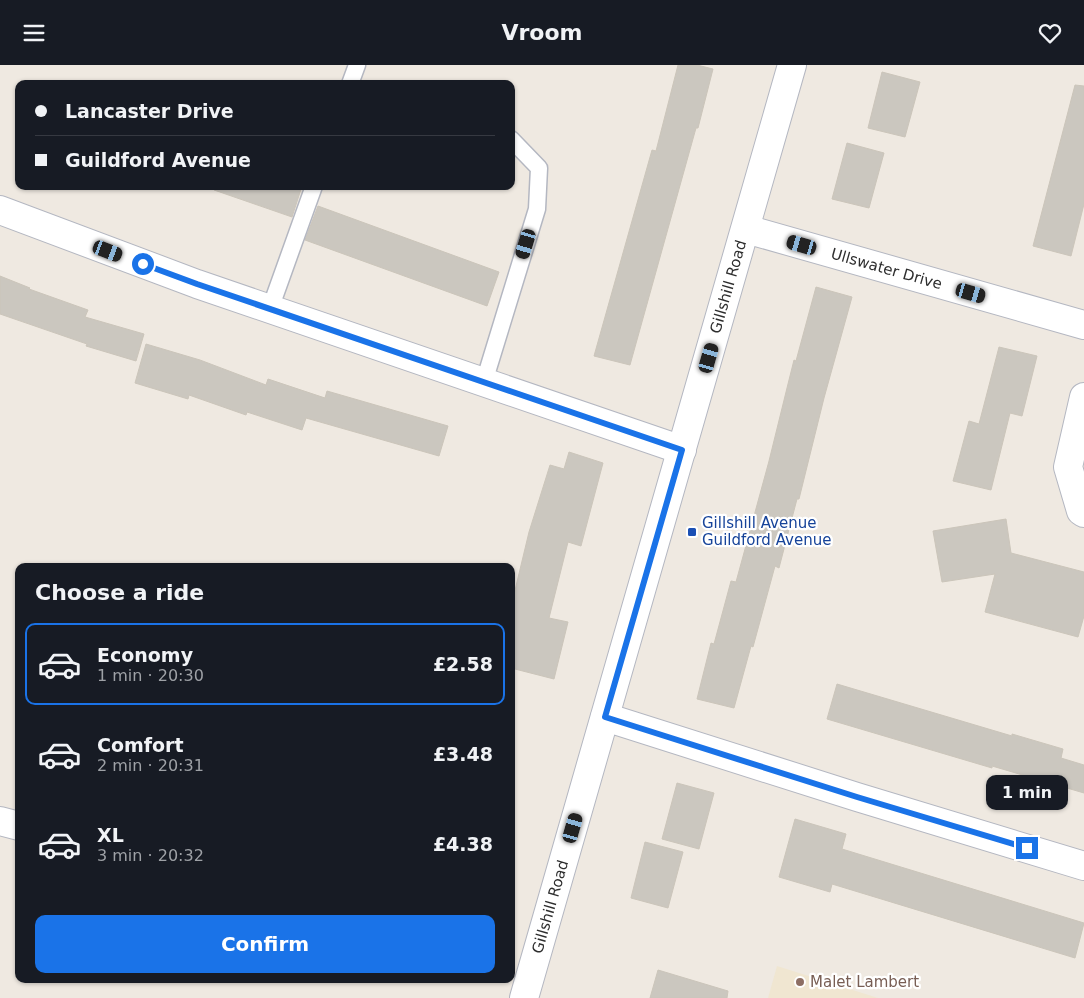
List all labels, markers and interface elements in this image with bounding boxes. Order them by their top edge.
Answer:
icon: menu [20,19,48,47]
icon: heart [1036,19,1064,47]
text: Vroom [501,20,583,45]
text: Lancaster Drive [65,100,234,122]
text: Guildford Avenue [65,149,251,171]
car [514,227,537,261]
car [785,234,818,256]
street label: Gillshill Road [706,238,750,336]
car [91,239,124,263]
street label: Ullswater Drive [829,245,944,293]
route start [132,253,154,275]
car [954,282,987,304]
car [697,342,720,374]
place label: Gillshill Avenue Guildford Avenue [702,514,831,549]
marker: Gillshill Avenue Guildford Avenue [686,526,698,538]
text: Choose a ride [35,580,204,605]
icon: car [37,642,82,687]
text: Economy [97,644,193,666]
text: £2.58 [433,653,493,675]
text: 1 min · 20:30 [97,666,204,685]
icon: car [37,732,82,777]
text: Comfort [97,734,184,756]
text: £3.48 [433,743,493,765]
text: 2 min · 20:31 [97,756,204,775]
callout: 1 min [986,775,1068,811]
text: 1 min [1002,783,1052,802]
car [561,812,584,844]
icon: car [37,822,82,867]
text: XL [97,824,124,846]
text: £4.38 [433,833,493,855]
route end [1016,837,1038,859]
text: 3 min · 20:32 [97,846,204,865]
street label: Gillshill Road [528,858,572,956]
button: Confirm [35,915,495,973]
place label: Malet Lambert [810,973,919,991]
marker: Malet Lambert [794,976,806,988]

